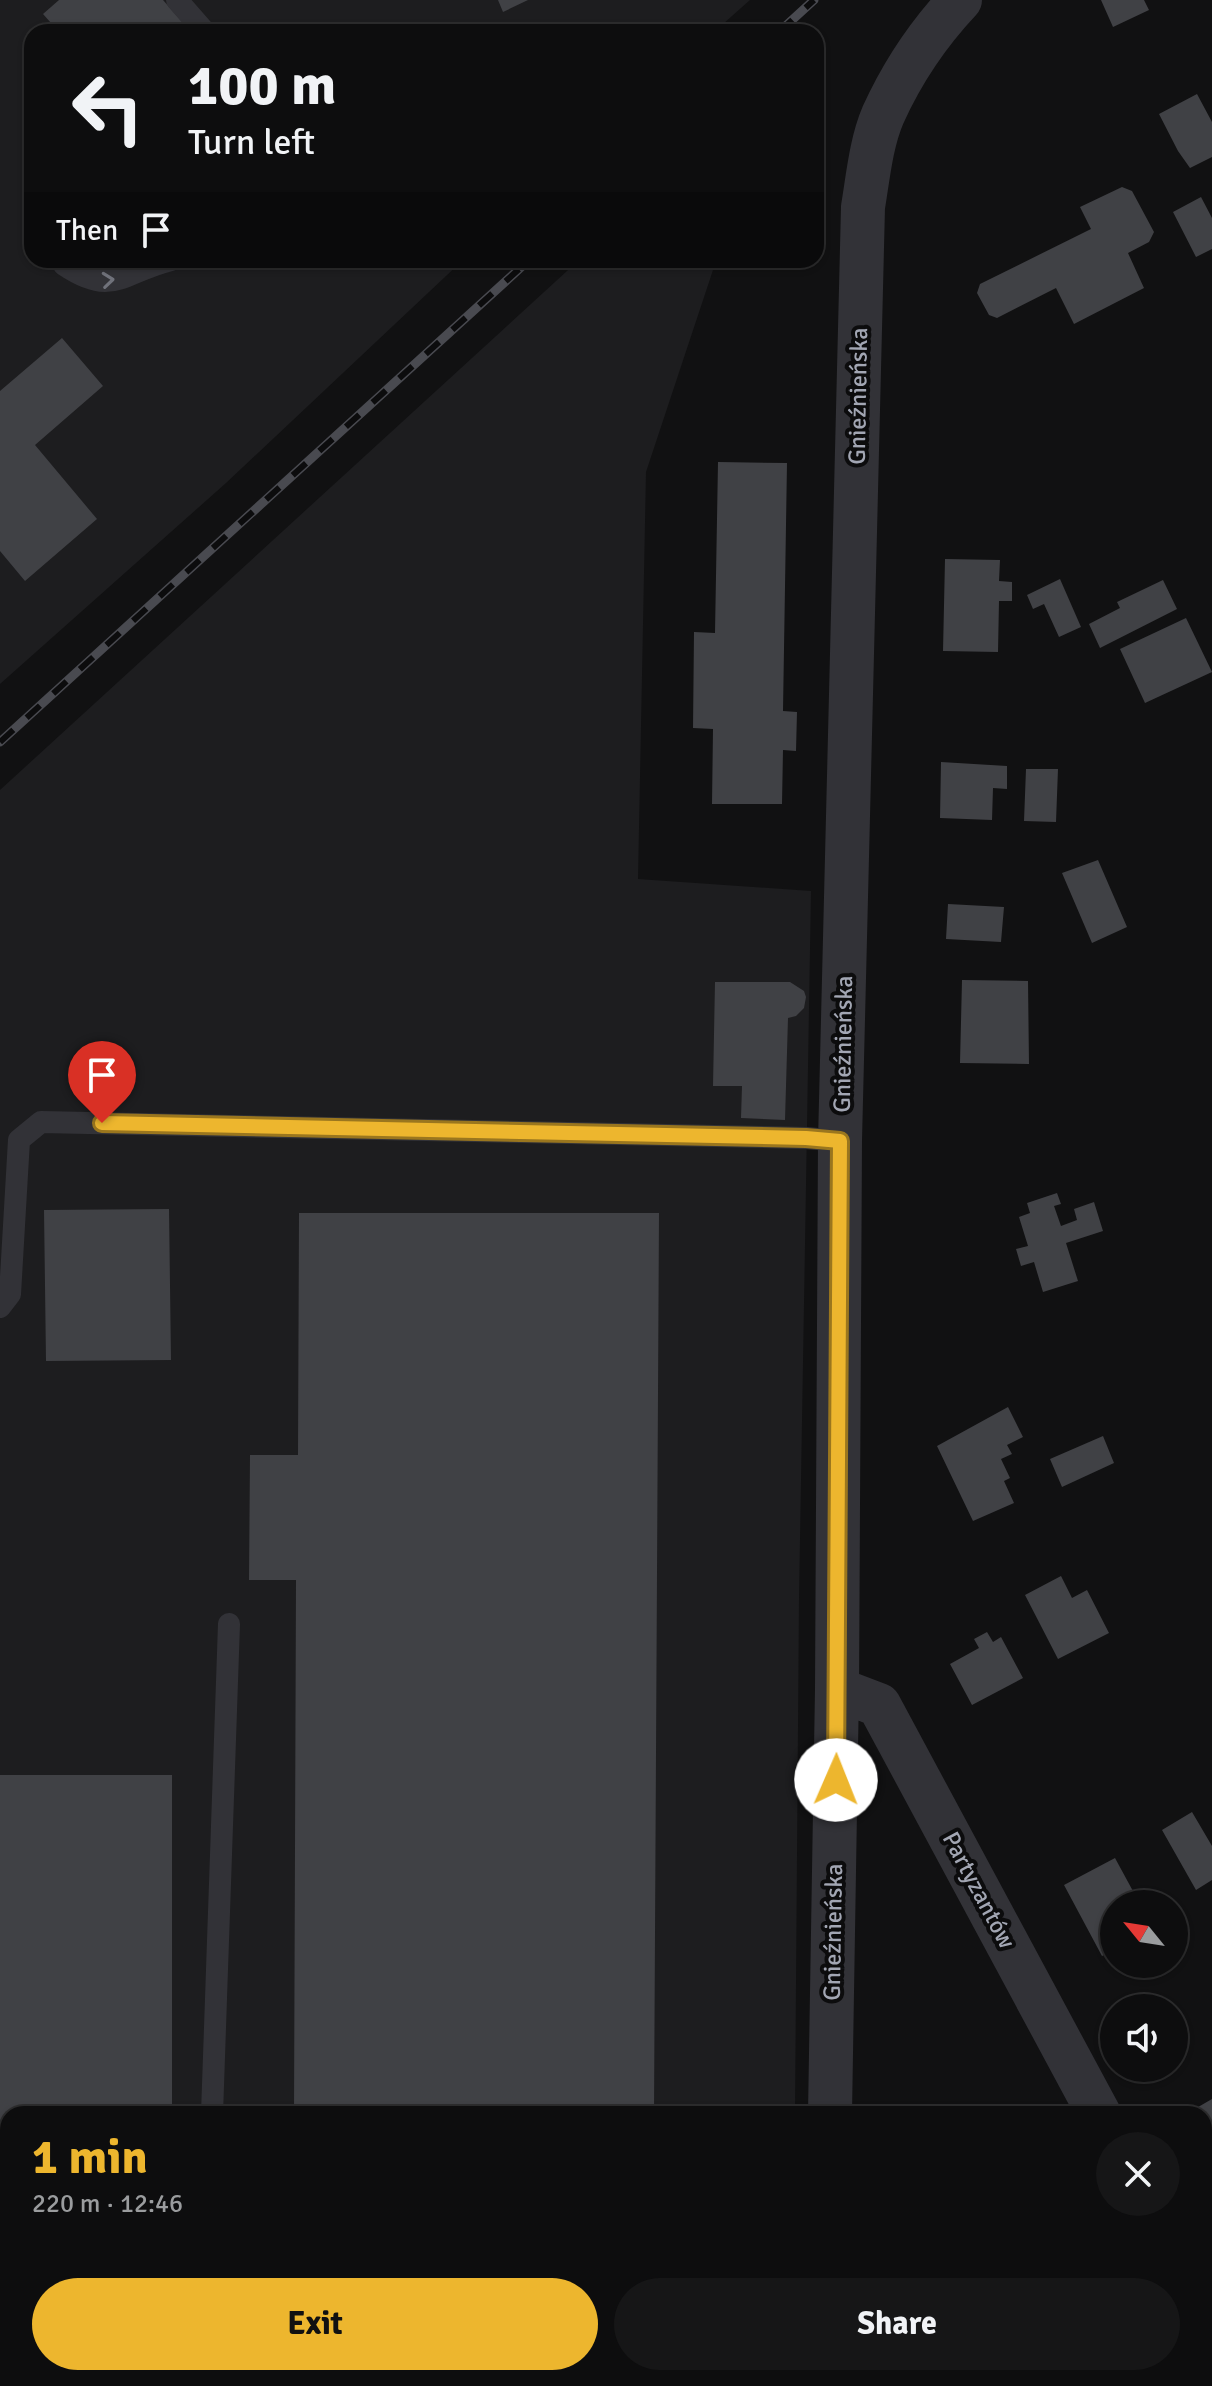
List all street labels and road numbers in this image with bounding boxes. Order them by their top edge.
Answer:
street label: Gnieźnieńska [842,327,874,465]
street label: Gnieźnieńska [827,975,859,1113]
street label: Partyzantów [936,1826,1022,1954]
street label: Gnieźnieńska [817,1863,849,2001]

